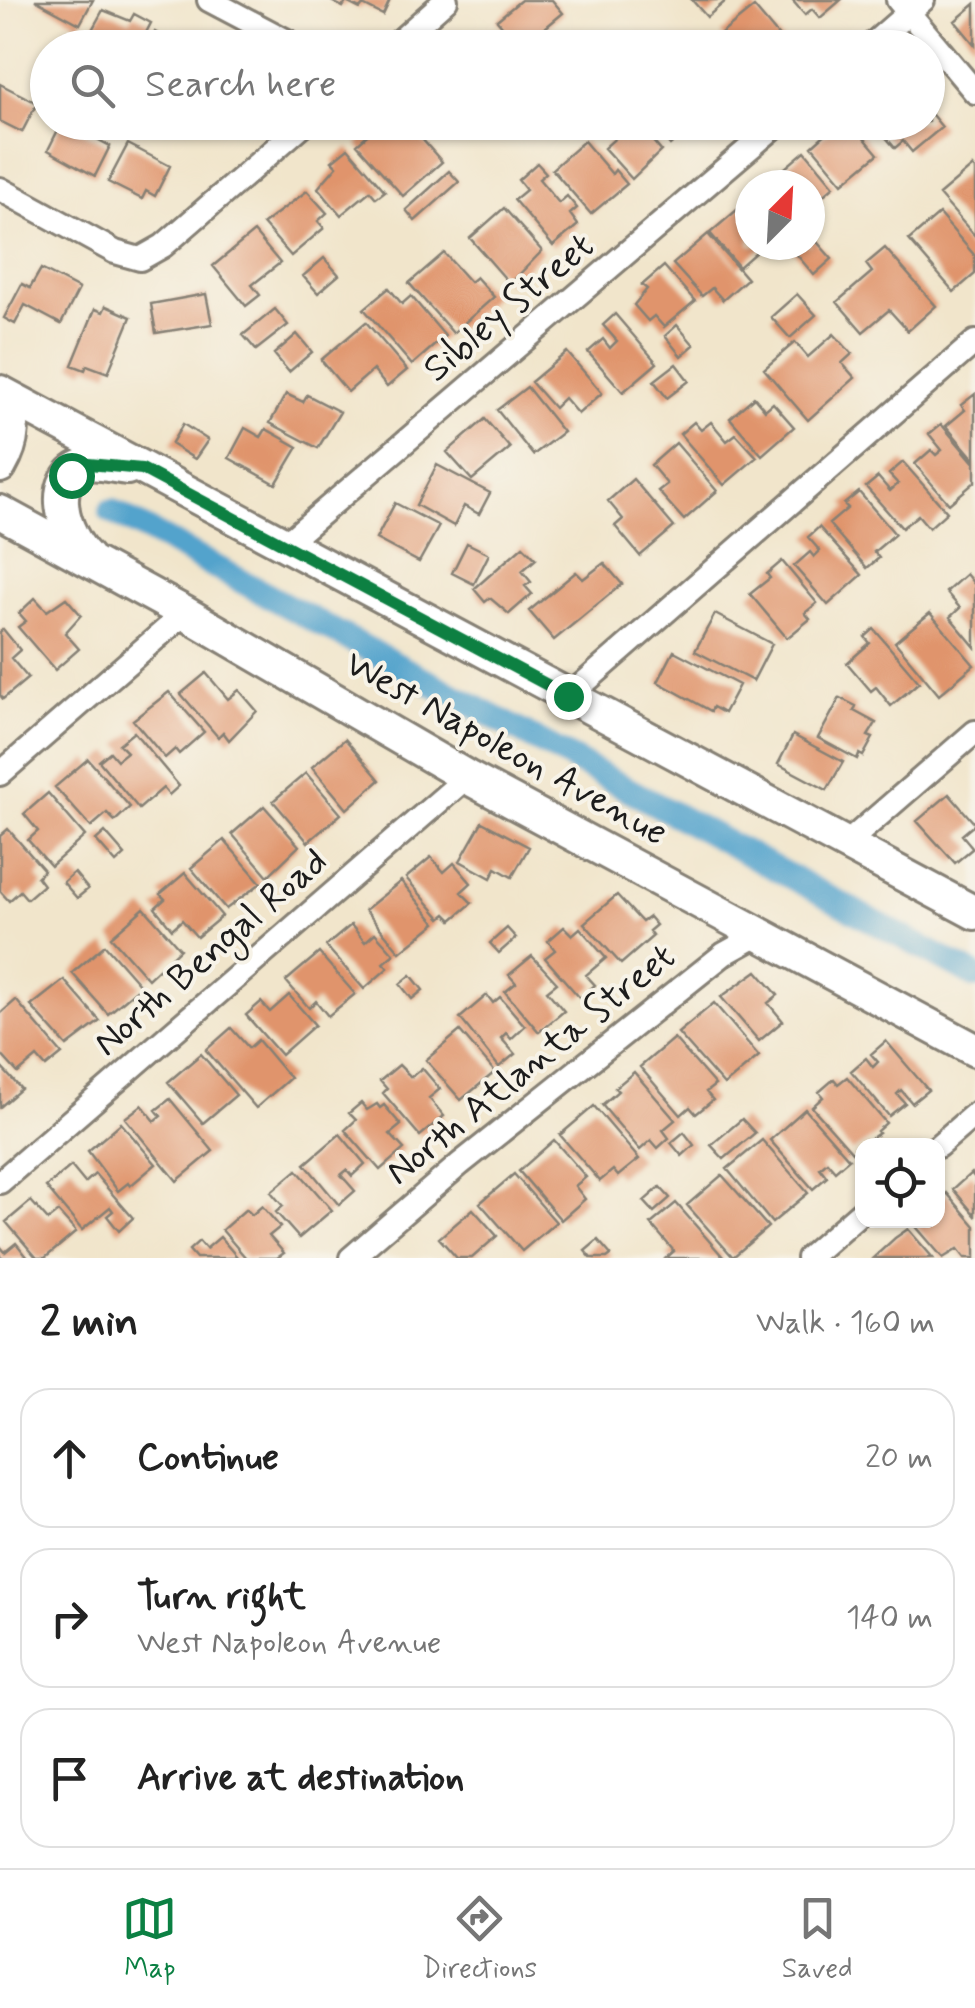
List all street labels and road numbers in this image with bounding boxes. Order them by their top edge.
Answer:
street label: Sibley Street [413,222,605,394]
street label: West Napoleon Avenue [336,640,676,858]
street label: North Bengal Road [84,838,341,1071]
street label: North Atlanta Street [376,933,686,1197]

